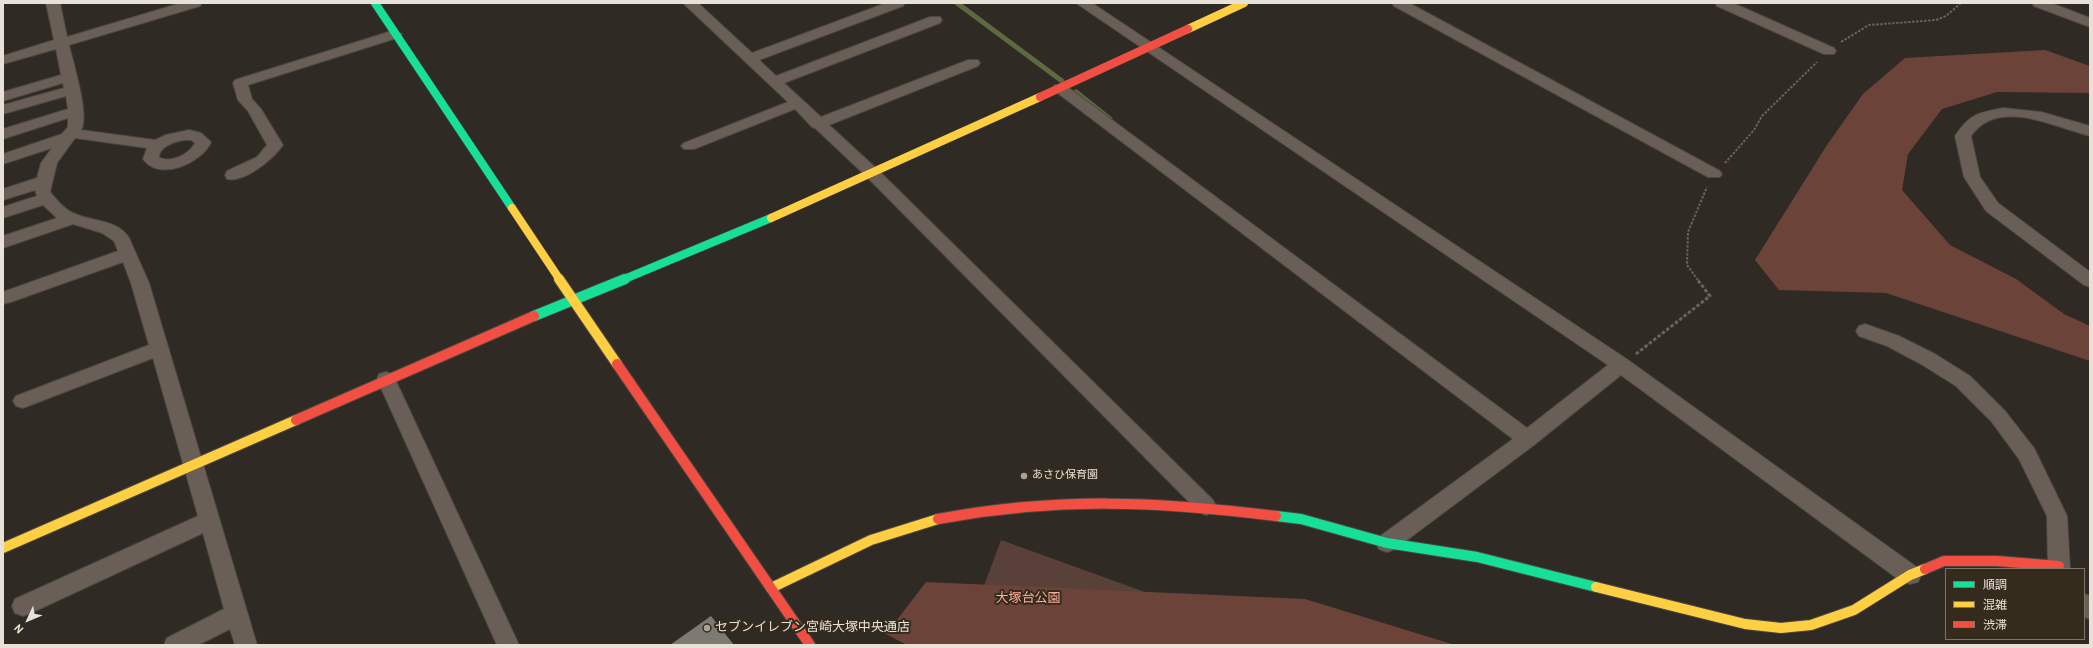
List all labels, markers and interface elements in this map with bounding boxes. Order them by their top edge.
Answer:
place label: あさひ保育園 [1032,469,1098,483]
marker: あさひ保育園 [1019,471,1029,481]
legend [1945,568,2085,640]
text: 順調 [1983,578,2007,594]
park label: 大塚台公園 [996,591,1060,607]
text: 混雑 [1983,598,2007,614]
north arrow [8,600,48,640]
text: 渋滞 [1983,618,2007,634]
place label: セブンイレブン宮崎大塚中央通店 [715,620,910,636]
text: N [12,621,27,636]
marker: セブンイレブン宮崎大塚中央通店 [702,623,712,633]

